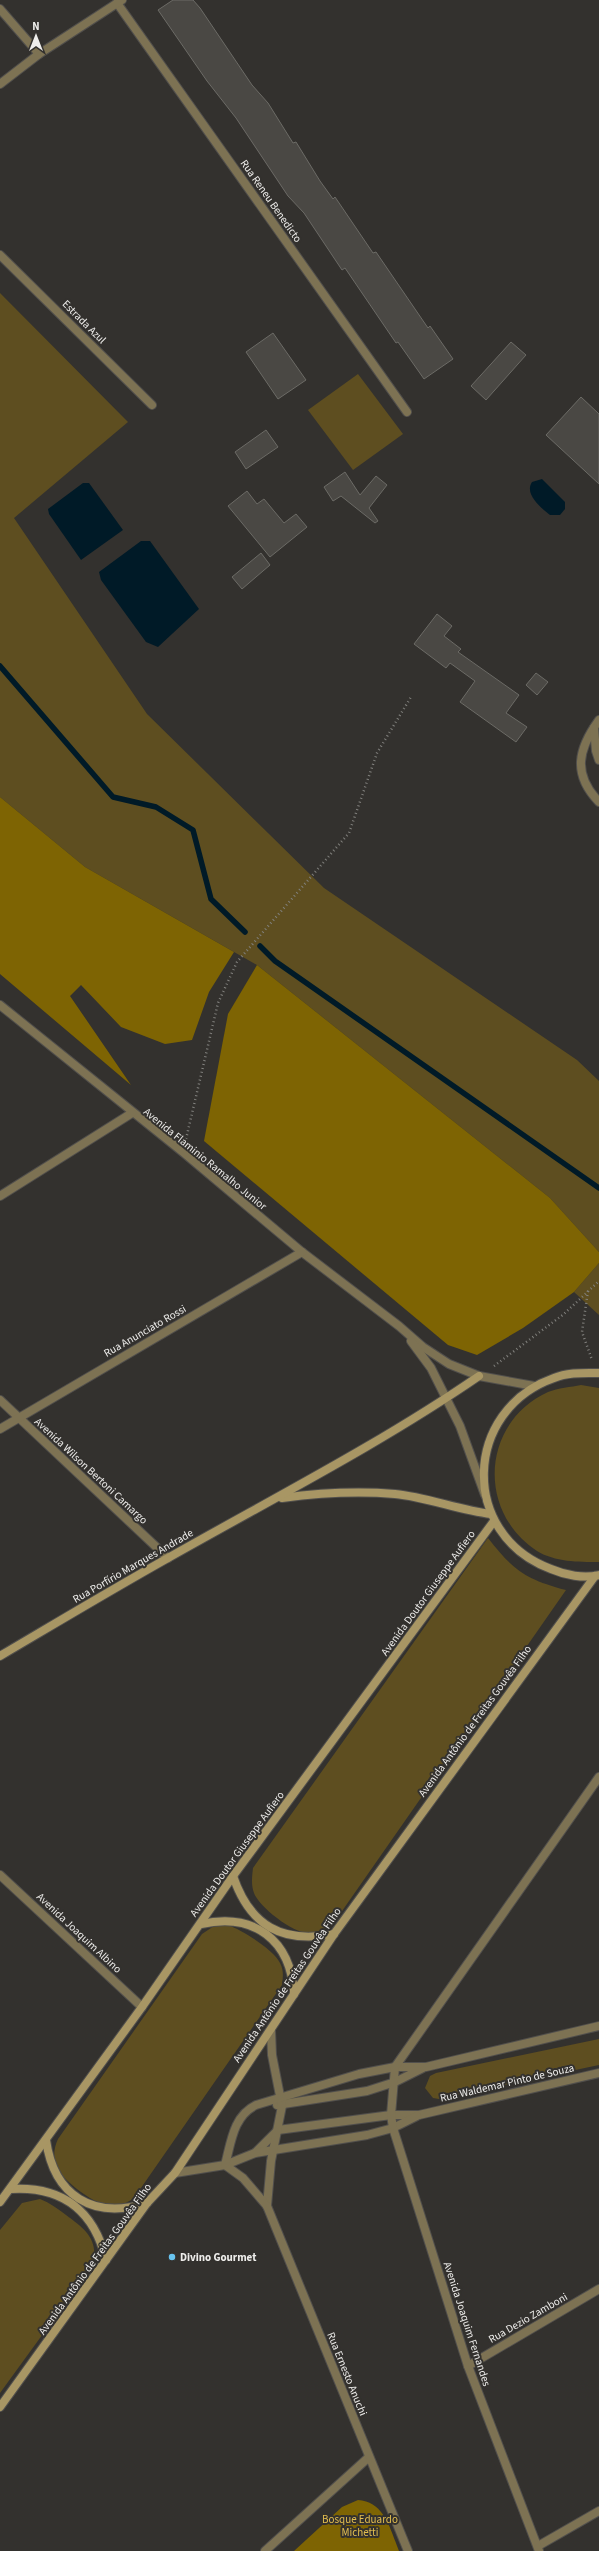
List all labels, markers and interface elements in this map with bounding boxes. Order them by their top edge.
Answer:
north arrow [16,16,56,56]
text: N [32,19,40,34]
street label: Rua Reneu Benedicto [237,157,305,245]
street label: Estrada Azul [59,297,109,347]
street label: Avenida Flaminio Ramalho Junior [140,1105,270,1214]
street label: Rua Anunciato Rossi [101,1301,189,1361]
street label: Avenida Wilson Bertoni Camargo [31,1414,151,1528]
street label: Rua Porfírio Marques Andrade [70,1525,196,1607]
street label: Avenida Doutor Giuseppe Aufiero [377,1527,479,1659]
street label: Avenida Antônio de Freitas Gouvêa Filho [415,1642,535,1800]
street label: Avenida Doutor Giuseppe Aufiero [186,1788,288,1920]
street label: Avenida Joaquim Albino [33,1890,125,1976]
street label: Avenida Antônio de Freitas Gouvêa Filho [229,1905,345,2065]
street label: Rua Waldemar Pinto de Souza [438,2060,576,2106]
street label: Avenida Antônio de Freitas Gouvêa Filho [35,2180,155,2338]
place label: Divino Gourmet [180,2250,257,2265]
marker: Divino Gourmet [167,2252,177,2262]
street label: Avenida Joaquim Fernandes [440,2260,494,2389]
street label: Rua Dezio Zamboni [486,2289,570,2347]
street label: Rua Ernesto Anuchi [323,2330,371,2418]
park label: Bosque Eduardo Michetti [322,2512,398,2540]

